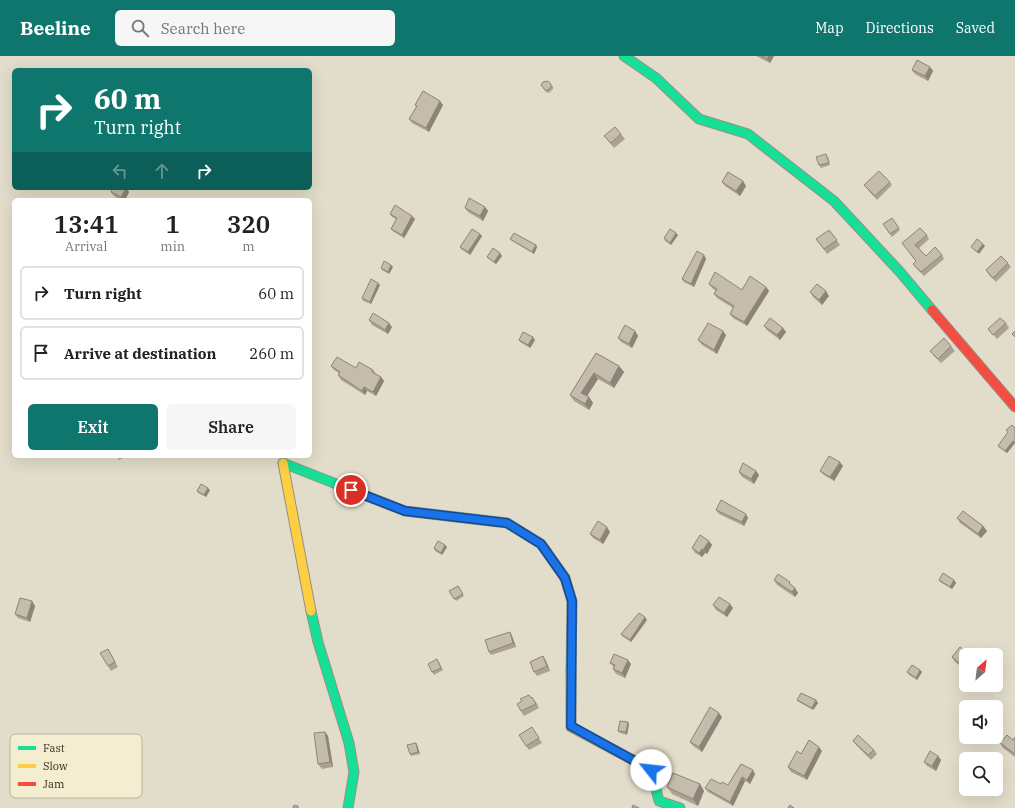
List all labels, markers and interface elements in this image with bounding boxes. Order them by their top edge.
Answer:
search box [115,10,395,46]
text: Beeline [20,16,91,40]
icon: search [129,17,151,39]
text: Search here [161,19,245,38]
text: Map [815,19,844,37]
text: Directions [866,19,934,37]
text: Saved [956,19,995,37]
text: 60 m [94,80,161,117]
icon: right [28,84,80,136]
text: Turn right [94,116,181,139]
icon: left [109,160,131,182]
icon: ahead [151,160,173,182]
icon: right [193,160,215,182]
text: 13:41 [54,208,119,240]
text: 1 [166,208,180,240]
text: 320 [227,208,270,240]
text: Arrival [65,238,107,255]
text: min [160,238,185,255]
text: m [242,238,255,255]
icon: right [30,282,52,304]
text: Turn right [64,284,142,303]
text: 60 m [258,284,294,303]
icon: arrive [30,342,52,364]
text: Arrive at destination [64,344,216,363]
text: 260 m [249,344,294,363]
button: Exit [28,404,158,450]
button: Share [166,404,296,450]
pin [334,473,368,507]
icon: arrive [340,479,362,501]
north arrow [959,648,1003,692]
map controls [959,648,1003,796]
button: sound [959,700,1003,744]
legend [10,734,142,798]
text: Fast [43,741,65,755]
position arrow [630,749,672,791]
button: search [959,752,1003,796]
text: Slow [43,759,68,773]
text: Jam [43,777,65,791]

